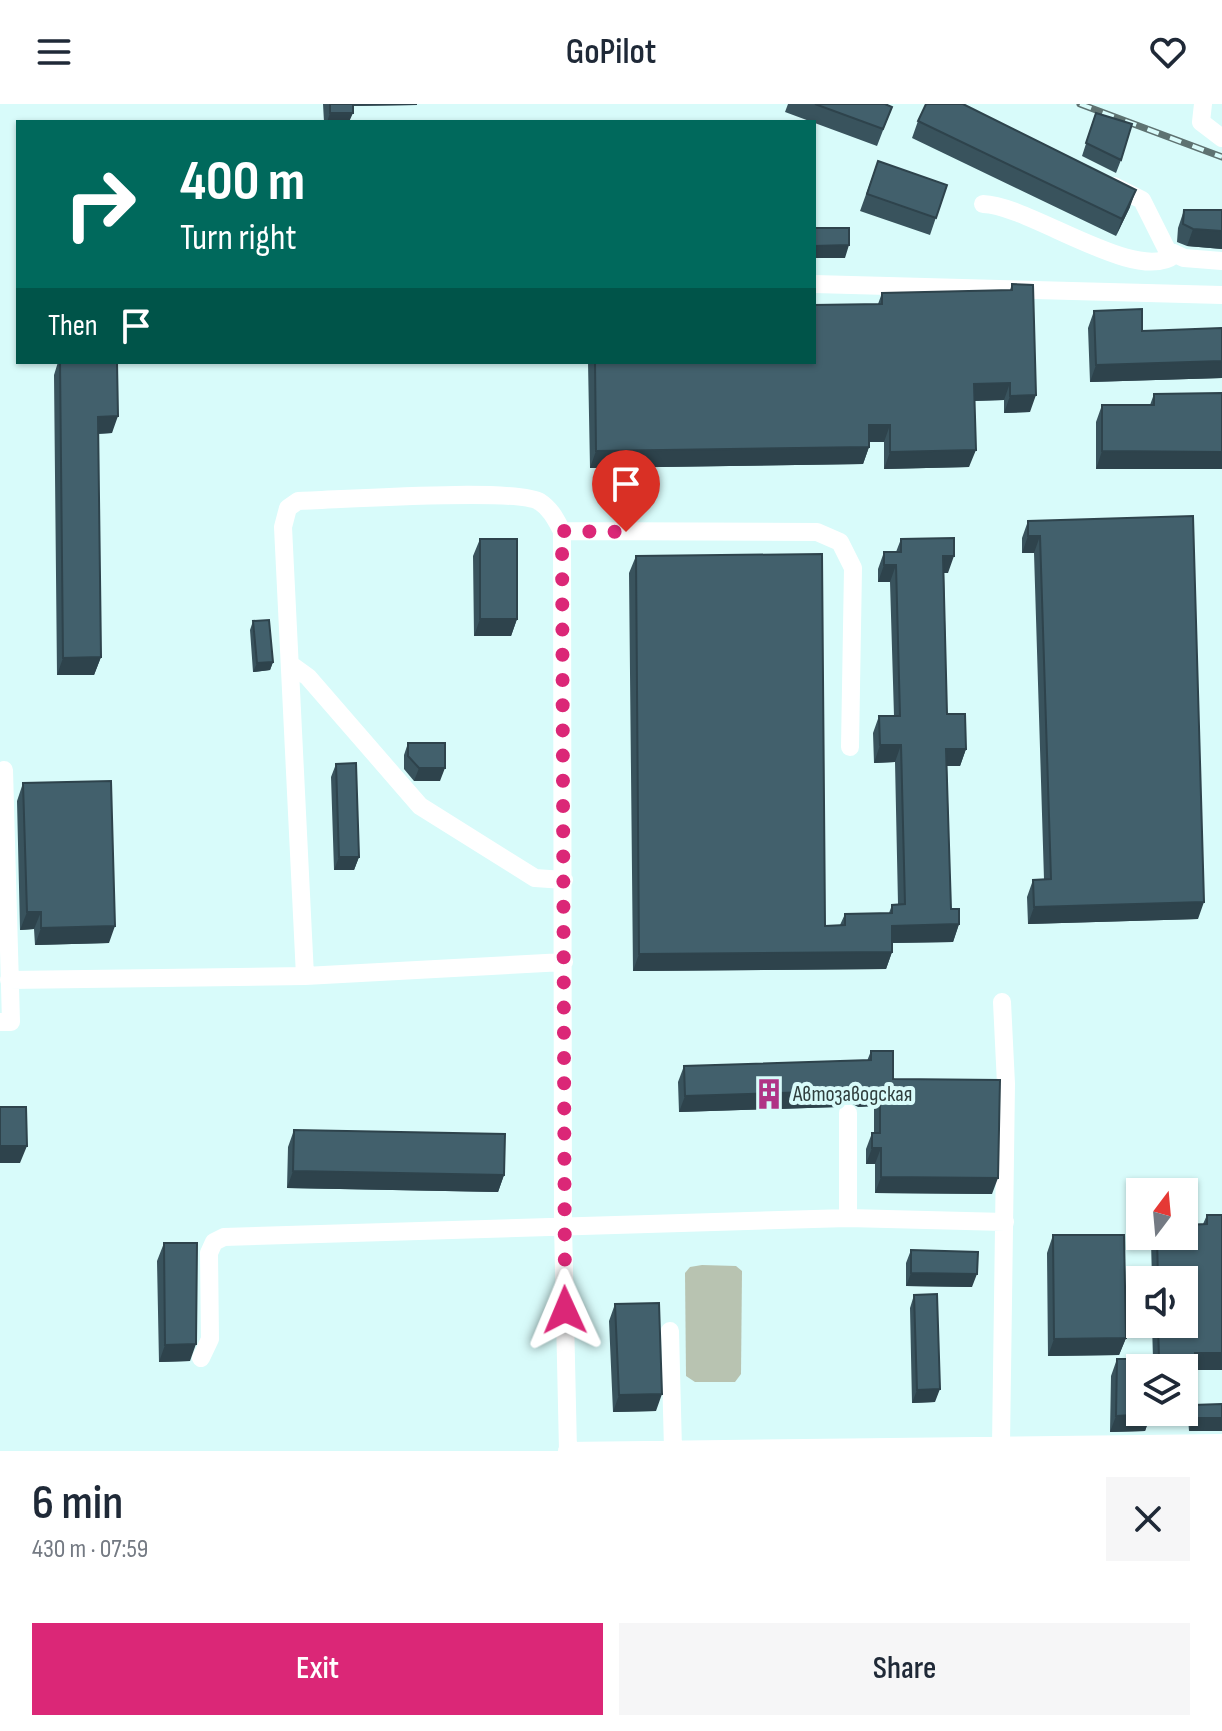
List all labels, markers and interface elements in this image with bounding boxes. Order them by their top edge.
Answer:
icon: menu [32,30,76,74]
icon: heart [1146,30,1190,74]
text: GoPilot [566,31,656,74]
text: 400 m [180,149,305,216]
icon: right [48,152,152,256]
text: Turn right [180,217,297,260]
icon: arrive [114,304,158,348]
text: Then [48,308,98,344]
pin [592,450,660,532]
icon: arrive [604,462,648,506]
building icon: Автозаводская [752,1077,786,1111]
place label: Автозаводская [792,1081,912,1108]
north arrow [1126,1178,1198,1250]
map controls [1126,1178,1198,1426]
button: sound [1126,1266,1198,1338]
position arrow [523,1268,607,1352]
button: layers [1126,1354,1198,1426]
text: 6 min [32,1475,123,1532]
button: close [1106,1477,1190,1561]
text: 430 m · 07:59 [32,1534,148,1565]
button: Exit [32,1623,603,1715]
button: Share [619,1623,1190,1715]

